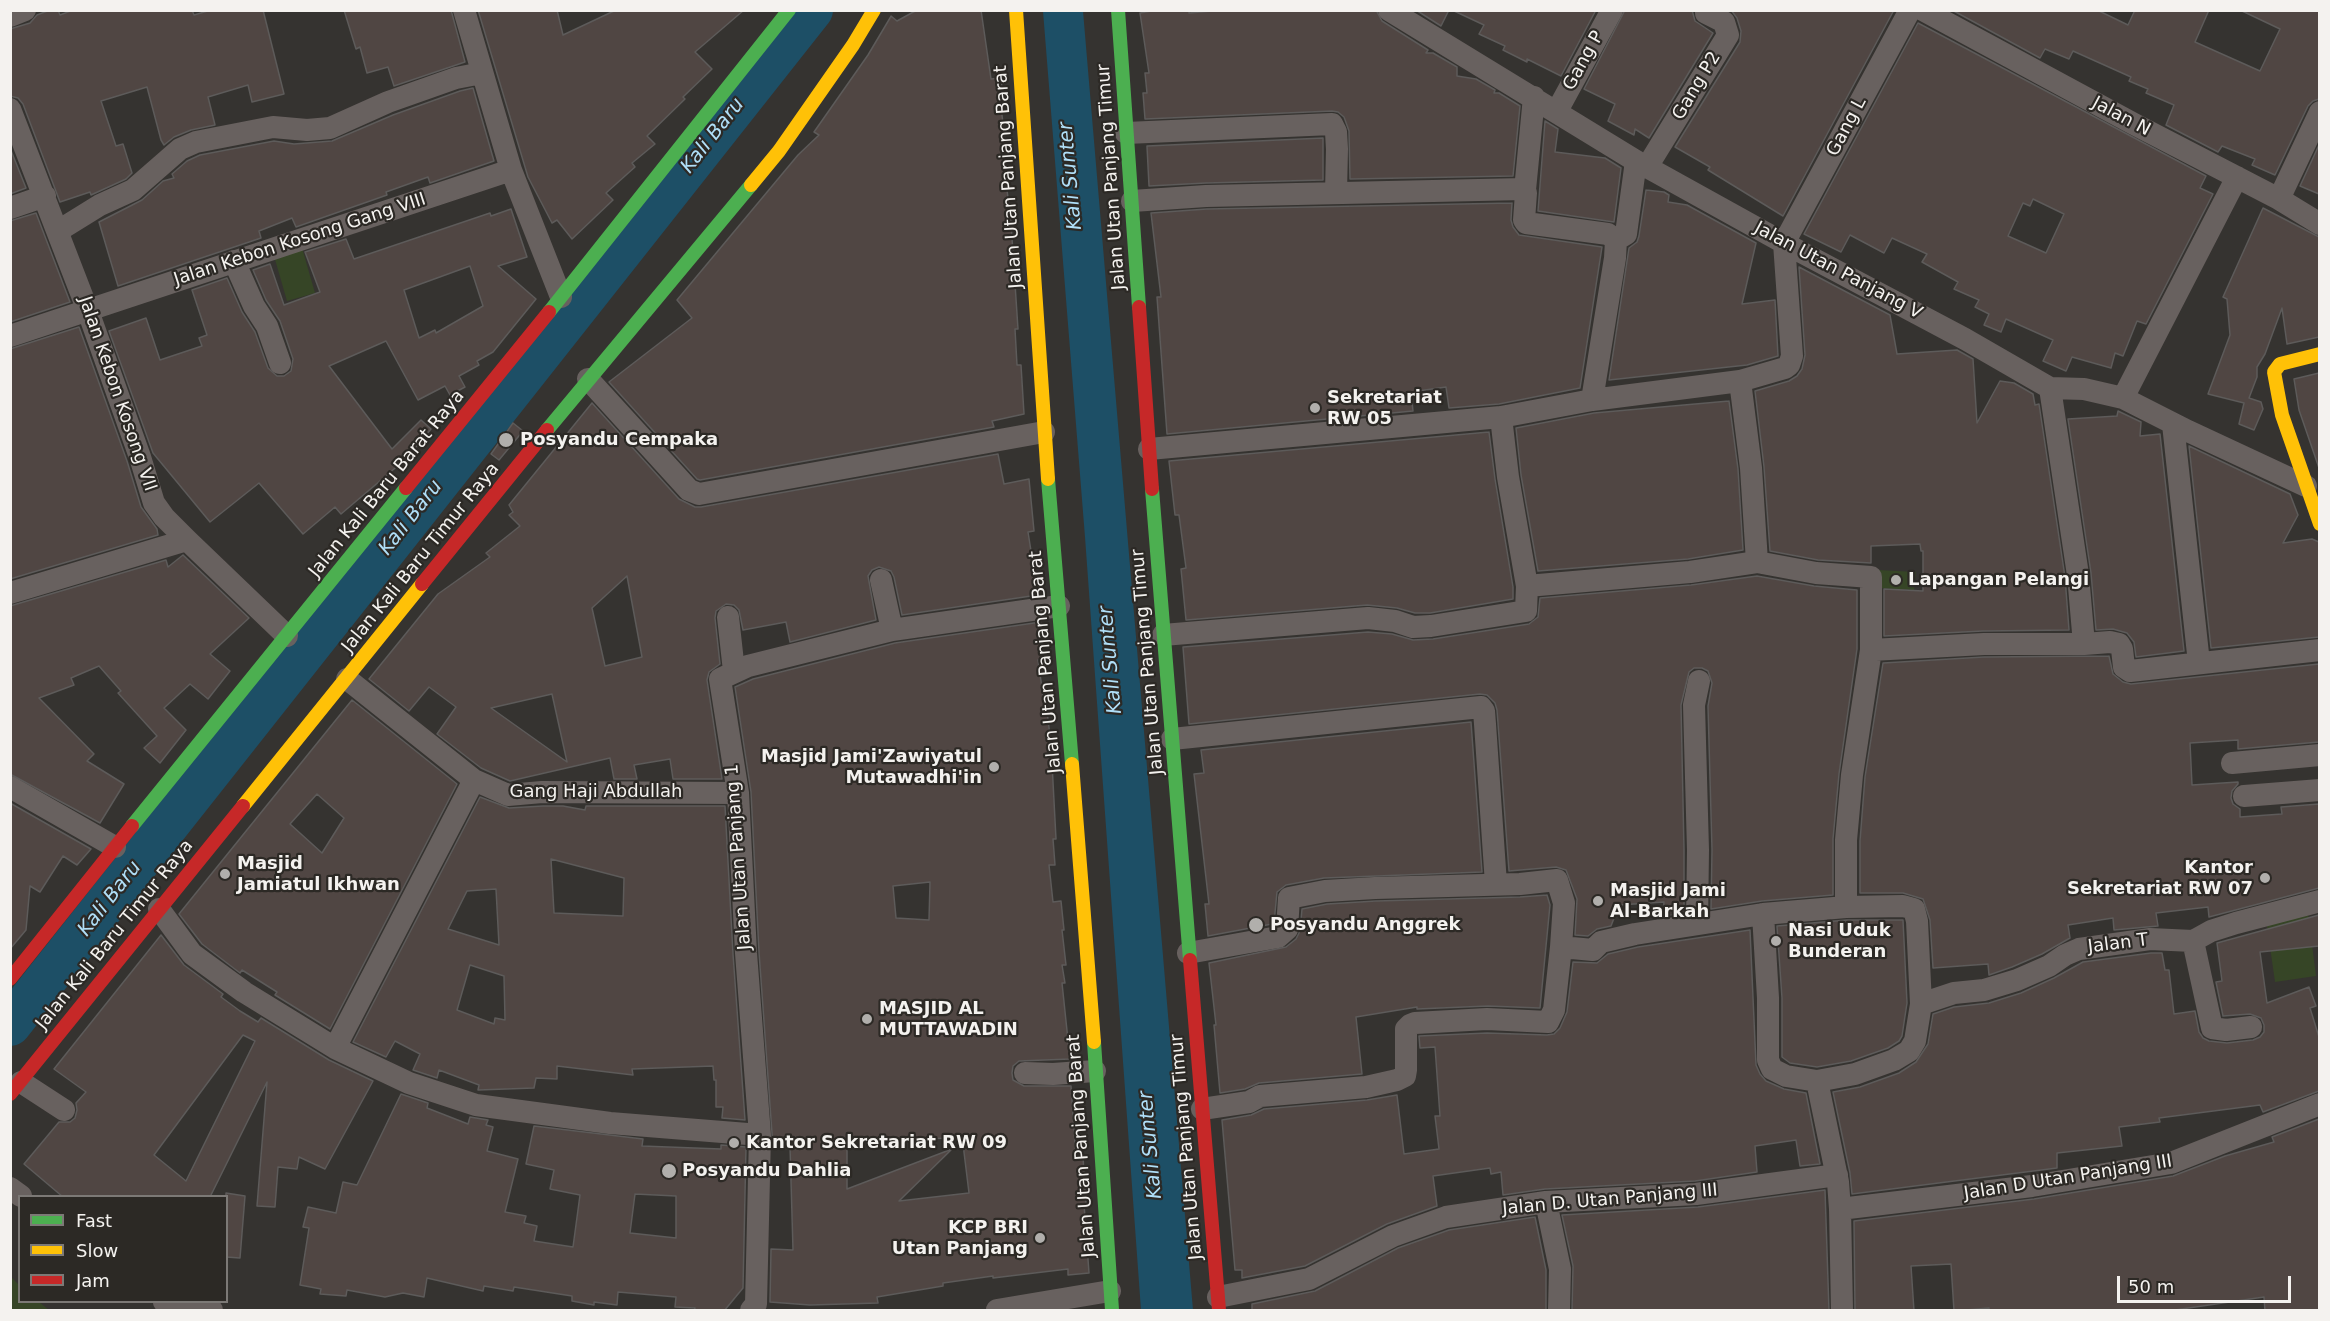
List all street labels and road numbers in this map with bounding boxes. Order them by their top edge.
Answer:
street label: Gang P [1559,28,1609,94]
street label: Gang P2 [1668,48,1726,124]
street label: Jalan Utan Panjang Timur [1093,63,1131,291]
street label: Jalan Utan Panjang Barat [990,65,1028,289]
street label: Jalan N [2088,93,2154,141]
street label: Gang L [1823,94,1871,160]
street label: Jalan Kebon Kosong Gang VIII [171,189,429,291]
street label: Jalan Utan Panjang V [1750,218,1926,324]
street label: Jalan Kebon Kosong VII [73,294,161,494]
street label: Jalan Kali Baru Barat Raya [305,386,469,582]
street label: Jalan Kali Baru Timur Raya [338,459,504,657]
street label: Jalan Utan Panjang Timur [1127,548,1169,776]
street label: Jalan Utan Panjang Barat [1025,550,1067,774]
street label: Jalan Utan Panjang 1 [722,763,756,951]
street label: Gang Haji Abdullah [510,781,682,803]
street label: Jalan Kali Baru Timur Raya [32,836,198,1034]
street label: Jalan T [2087,930,2149,958]
street label: Jalan Utan Panjang Timur [1166,1033,1208,1261]
street label: Jalan Utan Panjang Barat [1063,1034,1101,1258]
street label: Jalan D Utan Panjang III [1962,1151,2174,1205]
street label: Jalan D. Utan Panjang III [1501,1180,1719,1220]

